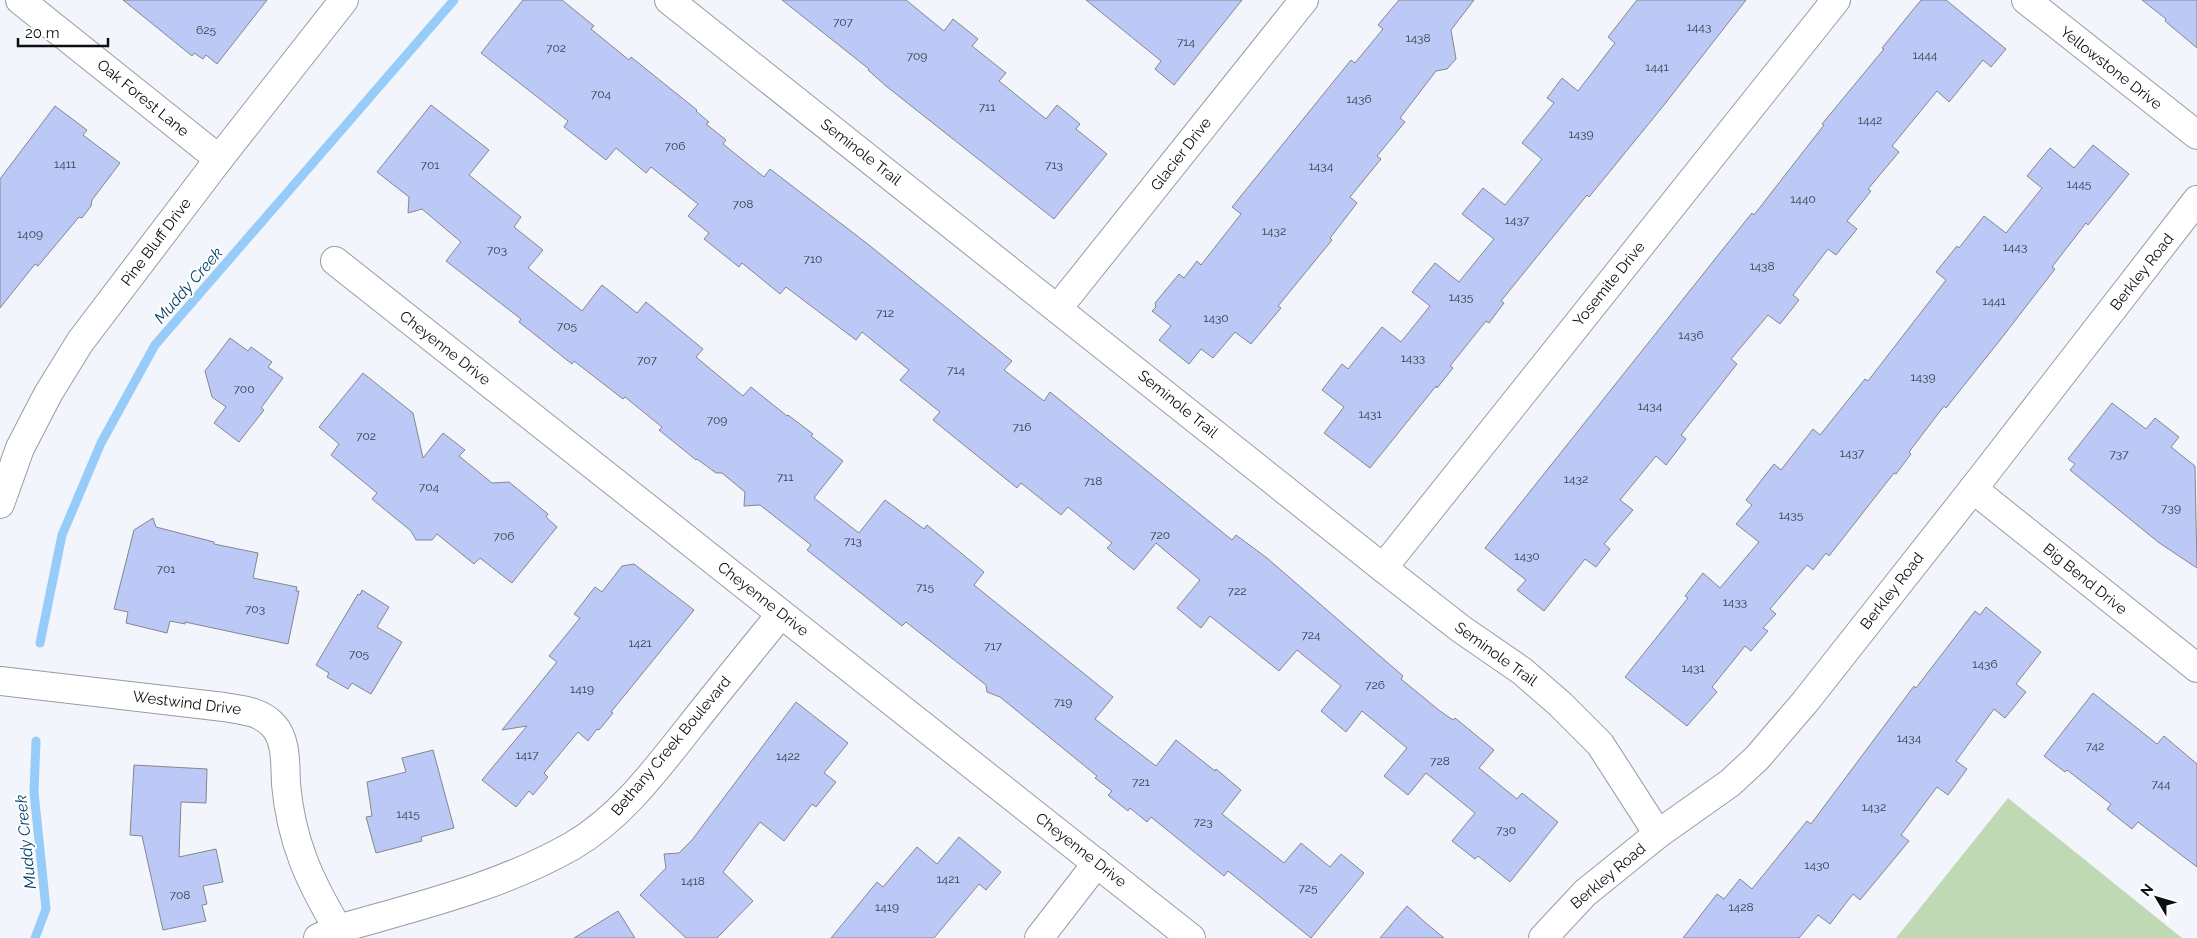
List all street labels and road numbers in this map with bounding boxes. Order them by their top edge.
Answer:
street label: Yellowstone Drive [2057,23,2166,113]
street label: Oak Forest Lane [93,56,193,141]
street label: Glacier Drive [1147,114,1215,194]
street label: Seminole Trail [817,115,906,190]
street label: Pine Bluff Drive [117,195,195,289]
street label: Berkley Road [2107,230,2177,314]
street label: Yosemite Drive [1569,238,1649,330]
street label: Cheyenne Drive [396,307,494,389]
street label: Seminole Trail [1134,366,1222,442]
street label: Big Bend Drive [2039,540,2131,618]
street label: Berkley Road [1857,549,1927,633]
street label: Cheyenne Drive [714,558,812,640]
street label: Seminole Trail [1451,618,1541,690]
street label: Bethany Creek Boulevard [607,673,735,819]
street label: Westwind Drive [132,687,242,719]
street label: Cheyenne Drive [1032,809,1130,891]
street label: Berkley Road [1567,839,1649,913]

